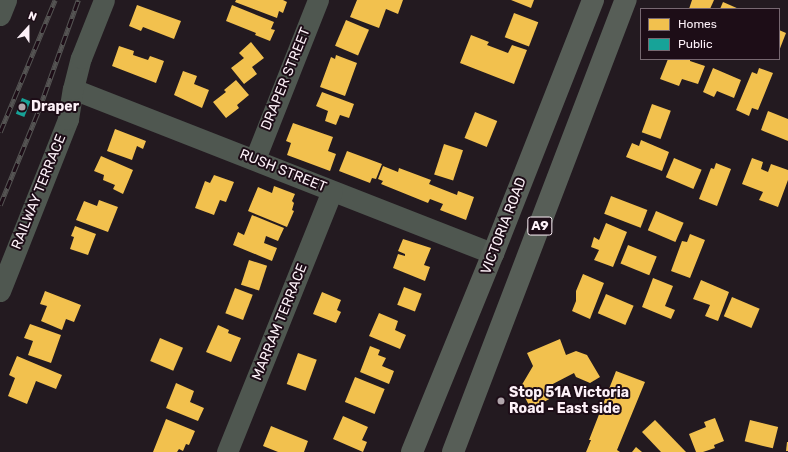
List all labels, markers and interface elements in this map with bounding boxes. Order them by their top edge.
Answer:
north arrow [8,8,48,48]
legend [640,8,780,60]
text: N [26,9,38,24]
text: Homes [678,17,717,31]
street label: DRAPER STREET [258,25,314,133]
text: Public [678,37,713,51]
place label: Draper [31,99,79,115]
marker: Draper [16,101,28,113]
street label: RAILWAY TERRACE [8,132,70,252]
street label: RUSH STREET [237,146,329,196]
street label: VICTORIA ROAD [478,175,530,277]
road number: A9 [527,215,553,237]
street label: MARRAM TERRACE [249,261,311,383]
place label: Stop 51A Victoria Road - East side [509,385,630,418]
marker: Stop 51A Victoria Road - East side [496,396,506,406]

